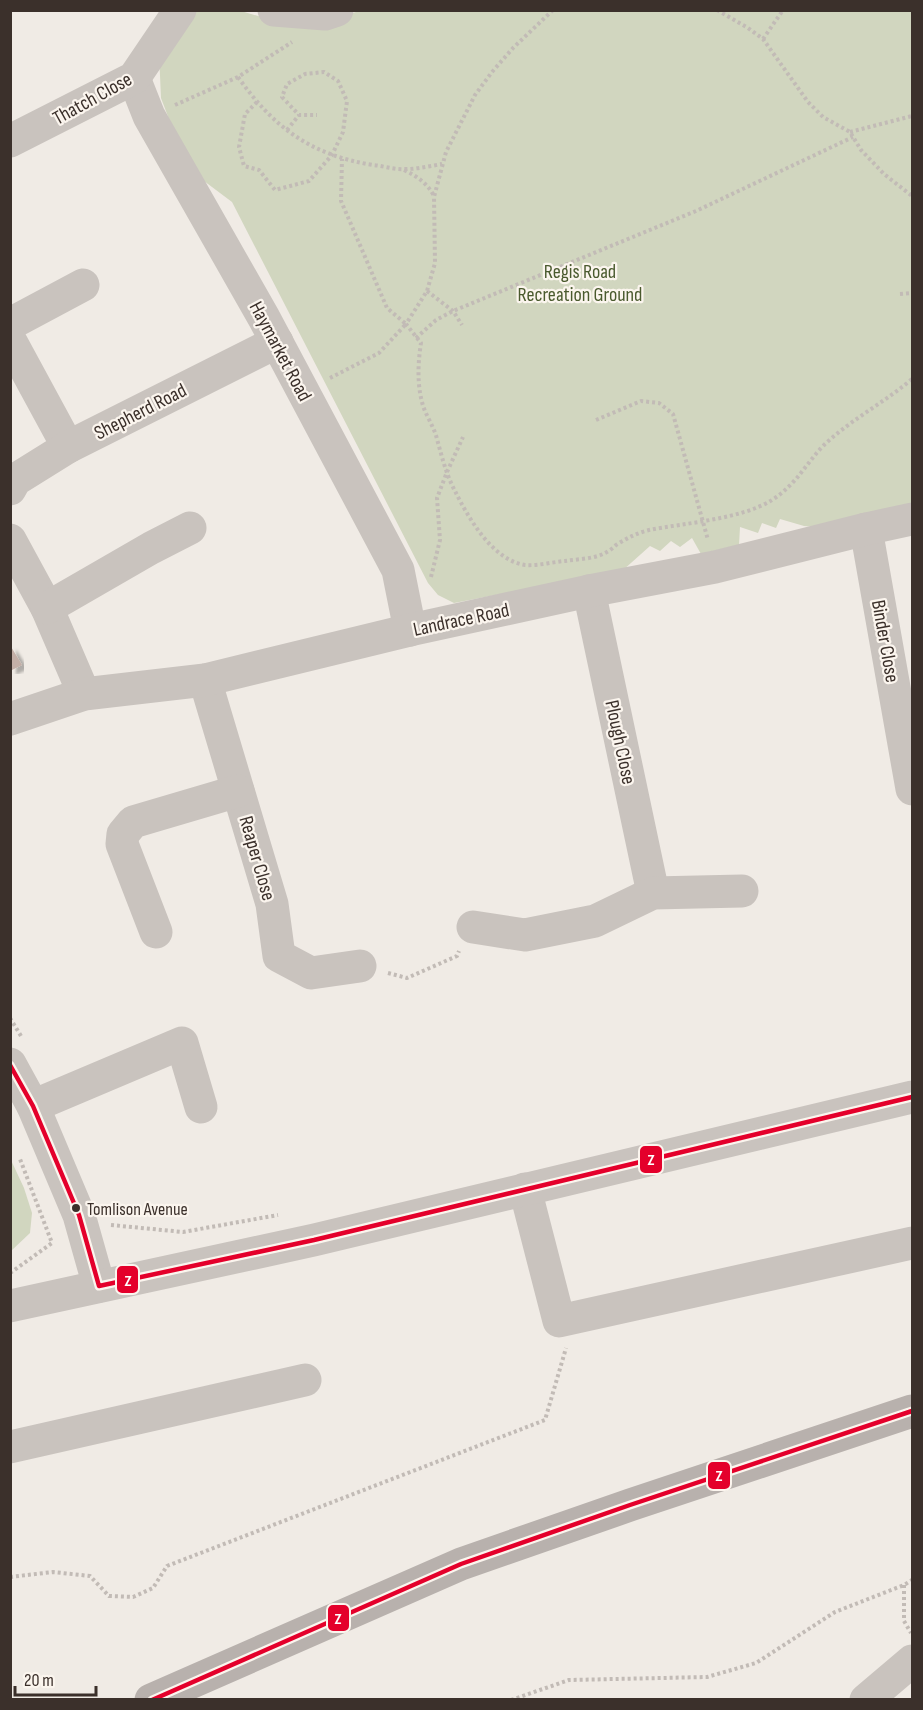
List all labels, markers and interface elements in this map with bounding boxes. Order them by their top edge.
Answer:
street label: Thatch Close [49,67,136,130]
park label: Regis Road Recreation Ground [518,260,642,307]
street label: Haymarket Road [244,297,316,405]
street label: Shepherd Road [90,378,191,445]
street label: Landrace Road [411,598,511,642]
street label: Binder Close [866,598,904,684]
street label: Plough Close [599,698,641,787]
street label: Reaper Close [234,813,281,903]
line badge: Z [639,1145,663,1174]
text: Z [647,1151,655,1170]
place label: Tomlison Avenue [87,1199,188,1220]
marker: Tomlison Avenue [70,1202,82,1214]
line badge: Z [116,1265,139,1294]
text: Z [124,1272,132,1291]
line badge: Z [707,1461,731,1490]
text: Z [715,1467,723,1486]
line badge: Z [327,1604,350,1632]
text: Z [334,1610,342,1629]
scale bar [15,1659,96,1697]
text: 20 m [24,1670,54,1691]

